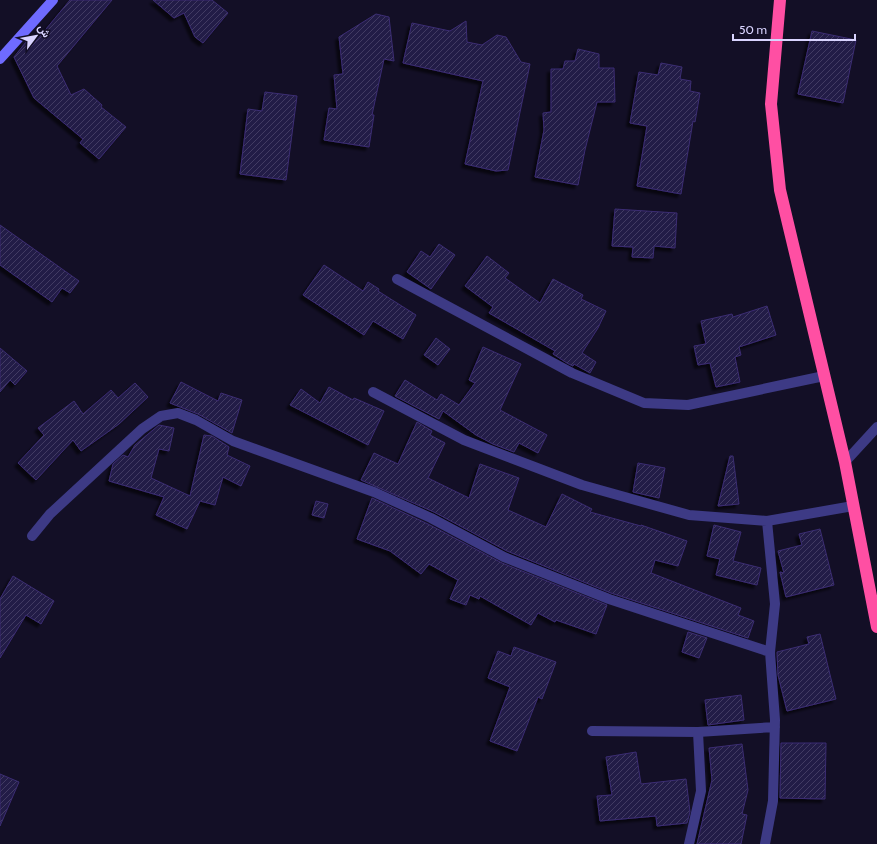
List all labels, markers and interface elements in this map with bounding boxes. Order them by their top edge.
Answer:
north arrow [16,16,56,56]
scale bar [733,16,855,42]
text: ش [35,21,54,40]
text: 50 m [739,22,767,37]

